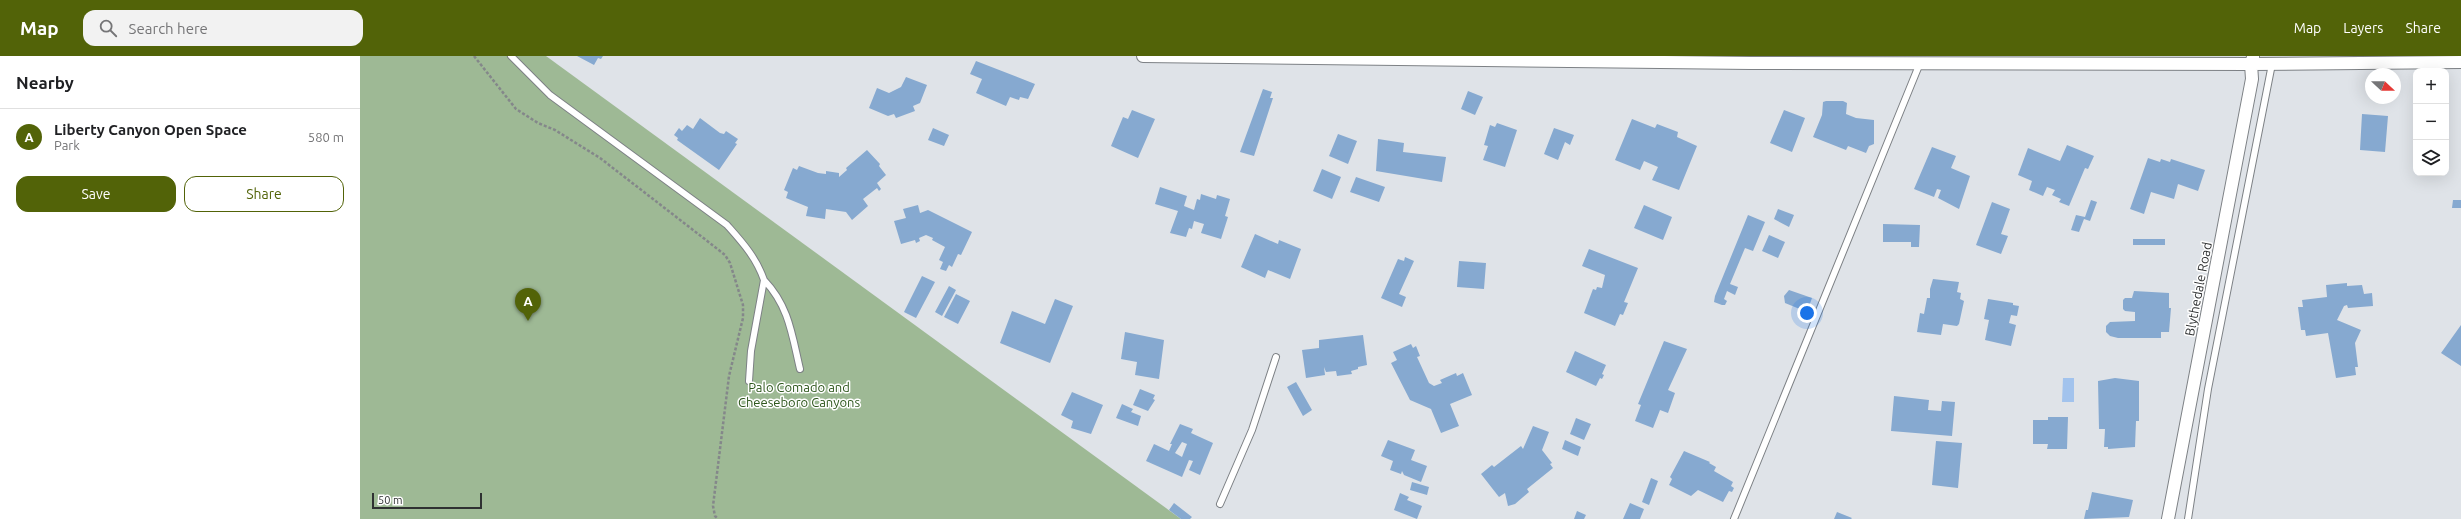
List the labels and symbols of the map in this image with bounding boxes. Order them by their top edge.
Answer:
north arrow [2365,68,2401,104]
street label: Blythedale Road [2182,241,2214,337]
pin: A [515,288,541,321]
your location [1797,303,1817,323]
park label: Palo Comado and Cheeseboro Canyons [738,380,860,409]
scale bar [372,491,482,510]

